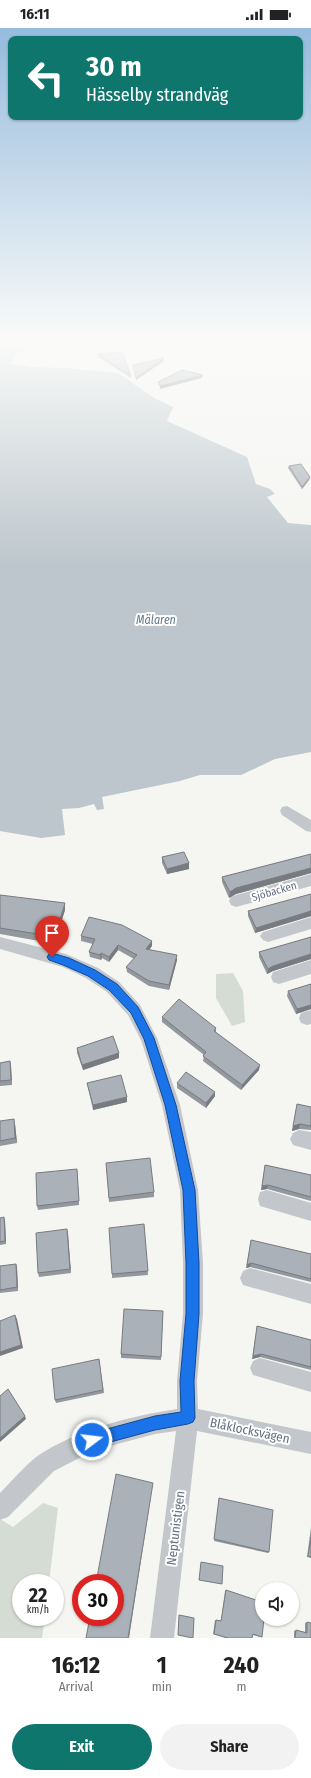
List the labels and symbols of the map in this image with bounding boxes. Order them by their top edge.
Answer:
water label: Mälaren [136,613,176,627]
street label: Sjöbacken [250,879,298,904]
pin [35,916,69,957]
street label: Blåklocksvägen [209,1415,291,1446]
position arrow [71,1419,113,1461]
street label: Neptunistigen [164,1490,187,1566]
speed limit sign: 30 [72,1574,124,1626]

